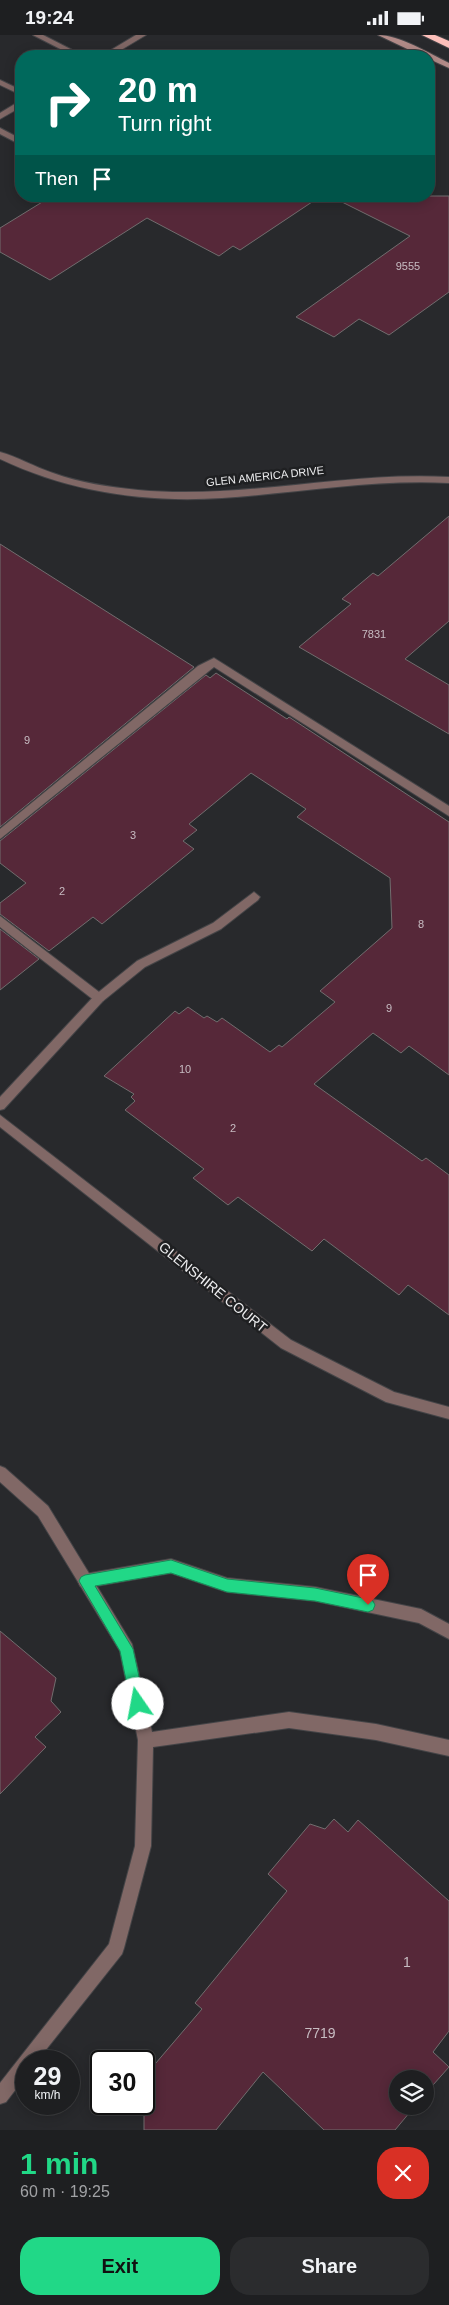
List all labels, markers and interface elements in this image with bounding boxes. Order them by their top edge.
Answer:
text: 19:24 [25,7,74,28]
icon: right [35,70,100,135]
text: 20 m [118,70,198,109]
text: Turn right [118,111,211,136]
icon: arrive [88,165,116,193]
text: Then [35,168,78,189]
house number: 9555 [396,260,420,272]
street label: GLEN AMERICA DRIVE [205,464,325,488]
house number: 7831 [362,628,386,640]
house number: 9 [24,734,30,746]
house number: 3 [130,829,136,841]
house number: 2 [59,885,65,897]
house number: 8 [418,918,424,930]
house number: 9 [386,1002,392,1014]
house number: 10 [179,1063,191,1075]
house number: 2 [230,1122,236,1134]
street label: GLENSHIRE COURT [156,1239,271,1336]
pin [347,1554,389,1605]
icon: arrive [354,1561,382,1589]
position arrow [111,1677,163,1729]
house number: 1 [403,1954,411,1970]
house number: 7719 [304,2025,336,2041]
speed limit sign: 30 [90,2050,155,2115]
text: 29 [34,2062,61,2090]
map controls [389,2070,434,2115]
button: layers [389,2070,434,2115]
text: km/h [34,2088,61,2102]
text: 1 min [20,2147,98,2180]
button: close [377,2147,429,2199]
text: 60 m · 19:25 [20,2183,110,2200]
button: Exit [20,2237,220,2295]
button: Share [230,2237,429,2295]

